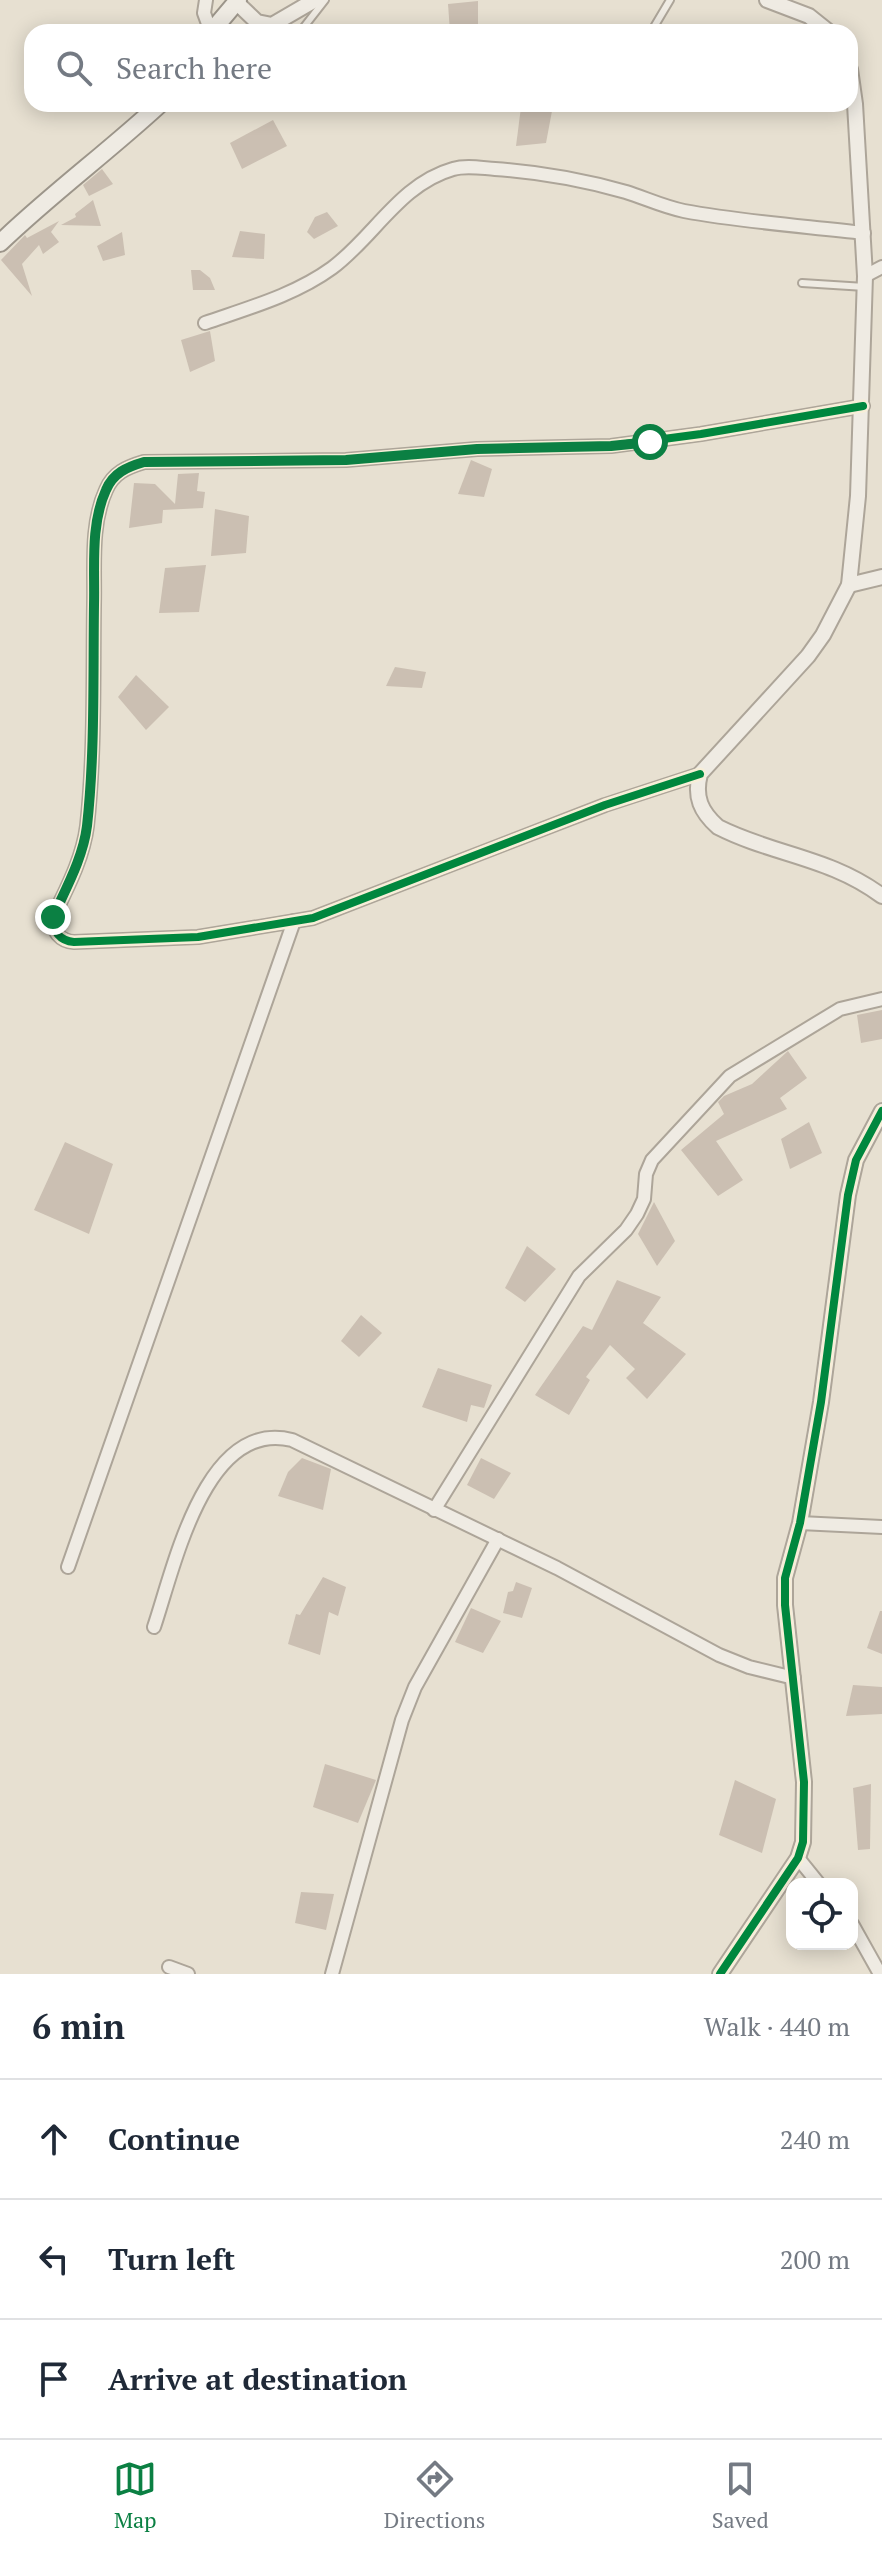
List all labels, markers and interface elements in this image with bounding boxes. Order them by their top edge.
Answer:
search box [24,24,858,112]
icon: search [52,46,96,90]
text: Search here [116,48,272,88]
route start [632,424,668,460]
route end [35,899,71,935]
map controls [786,1878,858,1950]
button: locate [786,1878,858,1950]
text: 6 min [32,2004,125,2049]
text: Walk · 440 m [704,2009,850,2043]
icon: ahead [32,2117,76,2161]
text: Continue [108,2119,240,2159]
text: 240 m [780,2122,850,2156]
icon: left [32,2237,76,2281]
text: Turn left [108,2239,235,2279]
text: 200 m [780,2242,850,2276]
icon: arrive [32,2357,76,2401]
text: Arrive at destination [108,2359,407,2399]
tab: Map [113,2457,157,2534]
tab: Directions [384,2457,485,2534]
tab: Saved [712,2457,769,2534]

